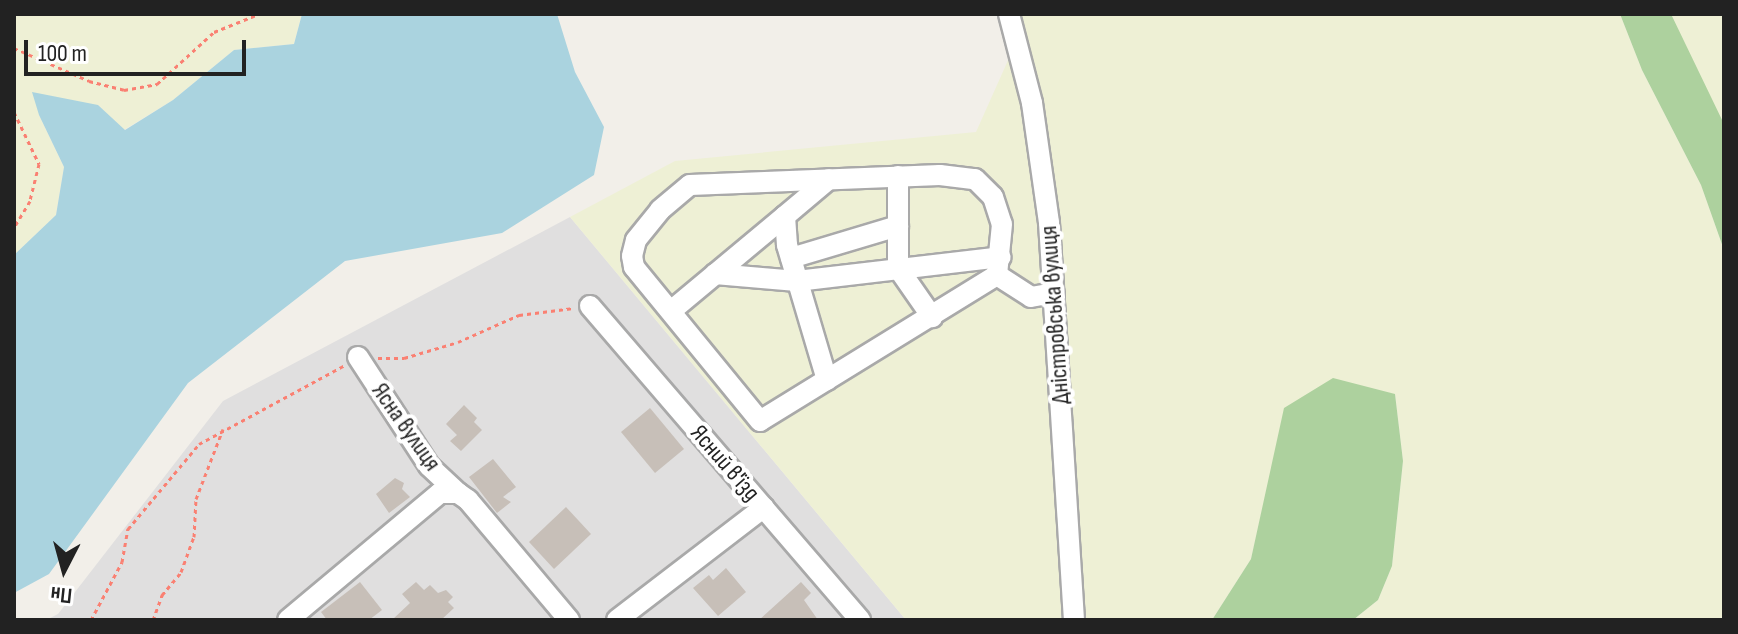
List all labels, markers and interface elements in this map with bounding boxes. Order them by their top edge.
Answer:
scale bar [28,24,250,74]
text: 100 m [38,39,87,68]
street label: Дністровська вулиця [1034,225,1076,405]
street label: Ясна вулиця [365,378,447,476]
street label: Ясний в'їзд [684,419,766,507]
north arrow [24,530,104,610]
text: Пн [49,580,73,609]

